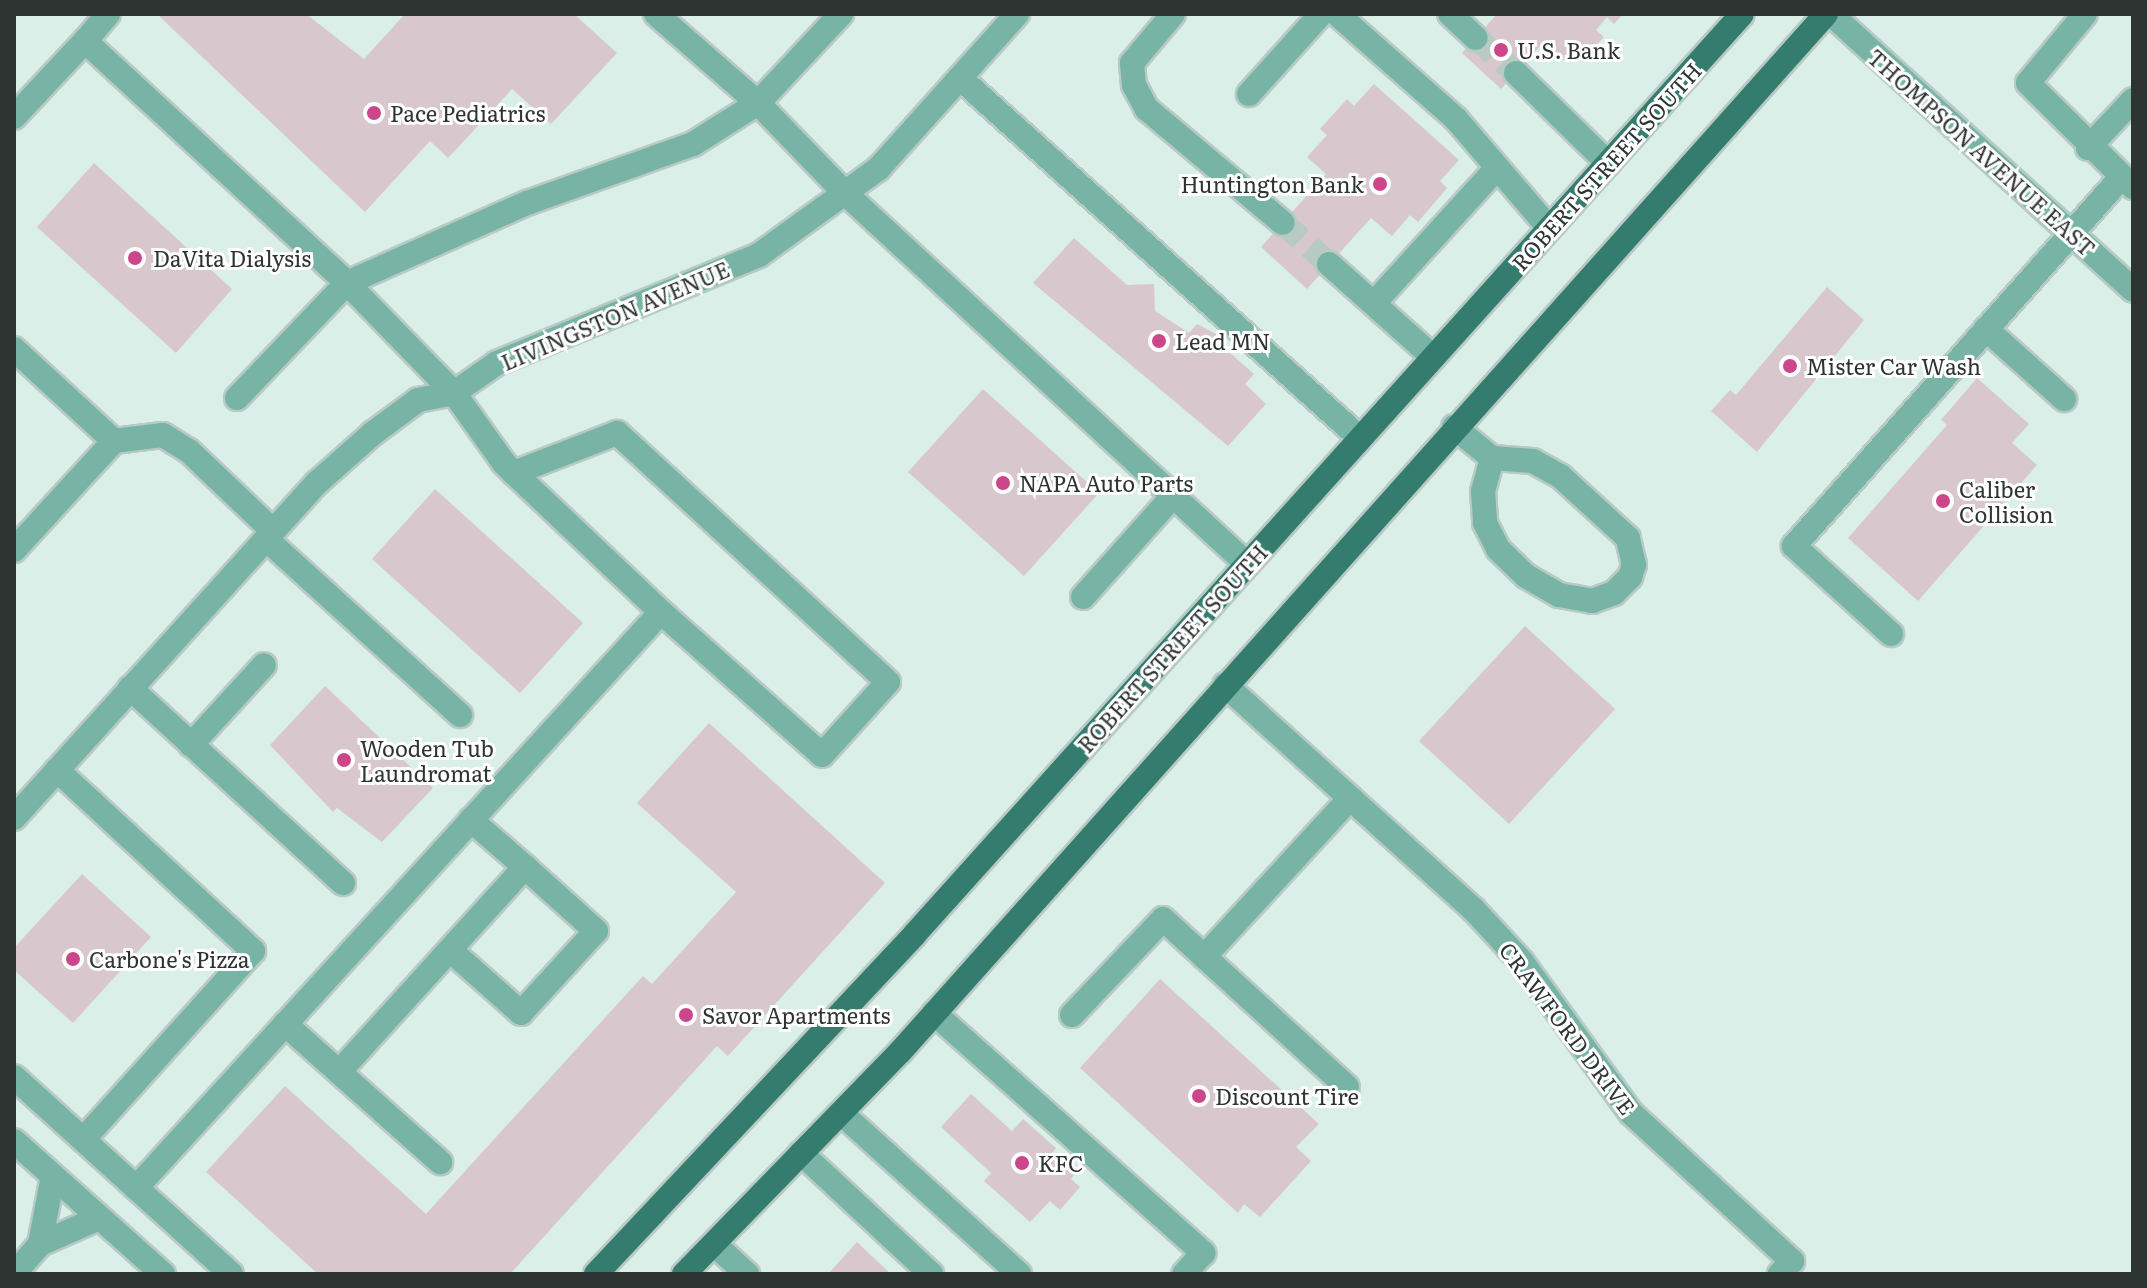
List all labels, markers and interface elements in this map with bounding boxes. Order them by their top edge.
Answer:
place label: U.S. Bank [1517,37,1620,63]
marker: U.S. Bank [1492,41,1510,59]
street label: THOMPSON AVENUE EAST [1863,43,2101,261]
street label: ROBERT STREET SOUTH [1506,57,1706,275]
place label: Pace Pediatrics [390,100,545,126]
marker: Pace Pediatrics [365,104,383,122]
place label: Huntington Bank [1181,171,1364,197]
marker: Huntington Bank [1371,175,1389,193]
place label: DaVita Dialysis [153,245,311,271]
marker: DaVita Dialysis [124,247,146,269]
street label: LIVINGSTON AVENUE [497,255,733,375]
place label: Lead MN [1175,328,1270,354]
marker: Lead MN [1150,332,1168,350]
place label: Mister Car Wash [1806,353,1981,379]
marker: Mister Car Wash [1781,357,1799,375]
place label: NAPA Auto Parts [1019,470,1193,496]
marker: NAPA Auto Parts [994,474,1012,492]
place label: Caliber Collision [1959,475,2054,526]
marker: Caliber Collision [1934,492,1952,510]
street label: ROBERT STREET SOUTH [1072,539,1272,757]
place label: Wooden Tub Laundromat [360,734,494,786]
marker: Wooden Tub Laundromat [335,751,353,769]
street label: CRAWFORD DRIVE [1495,937,1641,1119]
place label: Carbone's Pizza [89,946,250,972]
marker: Carbone's Pizza [64,950,82,968]
place label: Savor Apartments [702,1002,890,1028]
marker: Savor Apartments [677,1006,695,1024]
place label: Discount Tire [1215,1083,1359,1109]
marker: Discount Tire [1190,1087,1208,1105]
place label: KFC [1038,1150,1083,1176]
marker: KFC [1013,1154,1031,1172]

